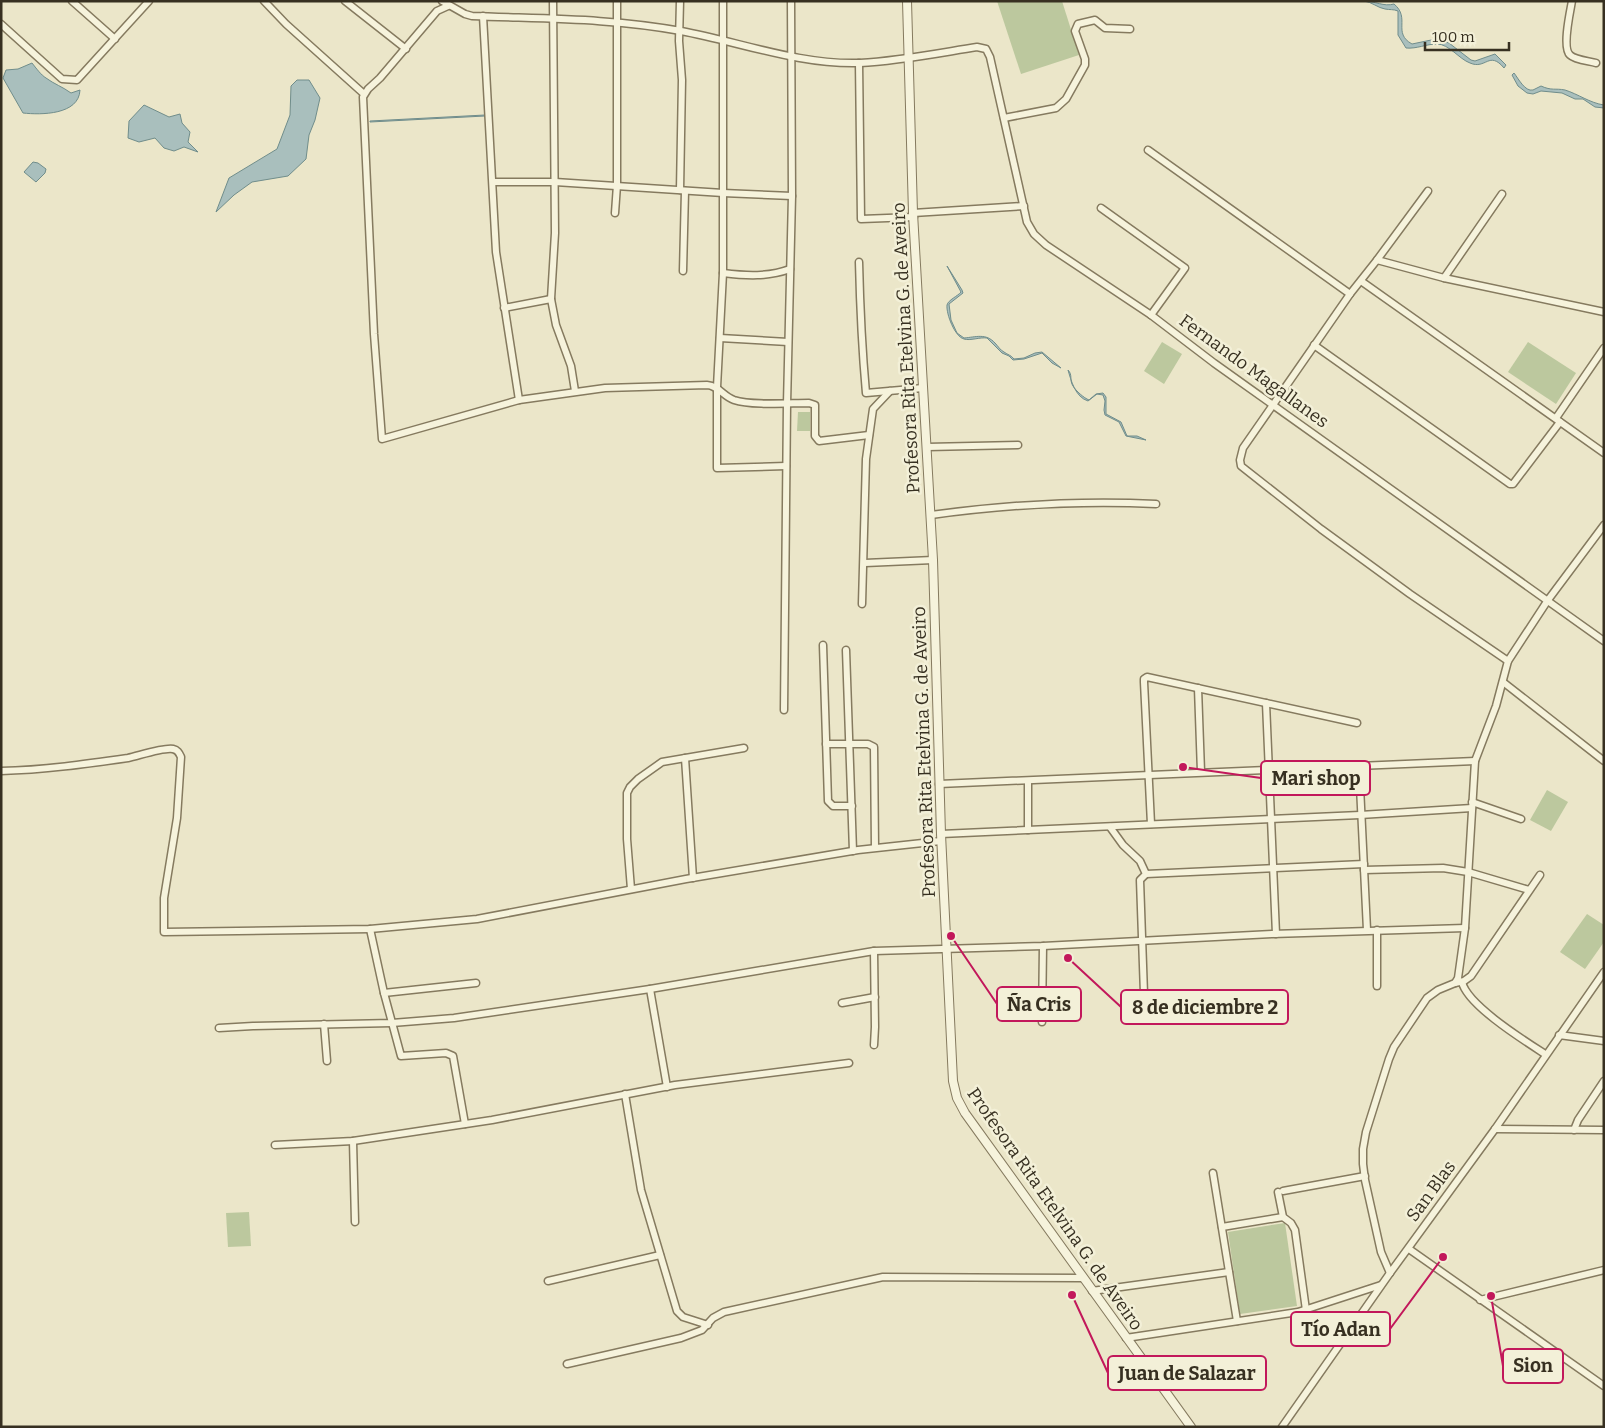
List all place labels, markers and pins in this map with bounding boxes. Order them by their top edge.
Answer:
callout: Mari shop [1261,761,1370,795]
callout: Ña Cris [997,987,1081,1021]
callout: 8 de diciembre 2 [1121,990,1288,1024]
callout: Tío Adan [1291,1312,1390,1346]
callout: Sion [1503,1349,1563,1383]
callout: Juan de Salazar [1108,1356,1266,1390]

